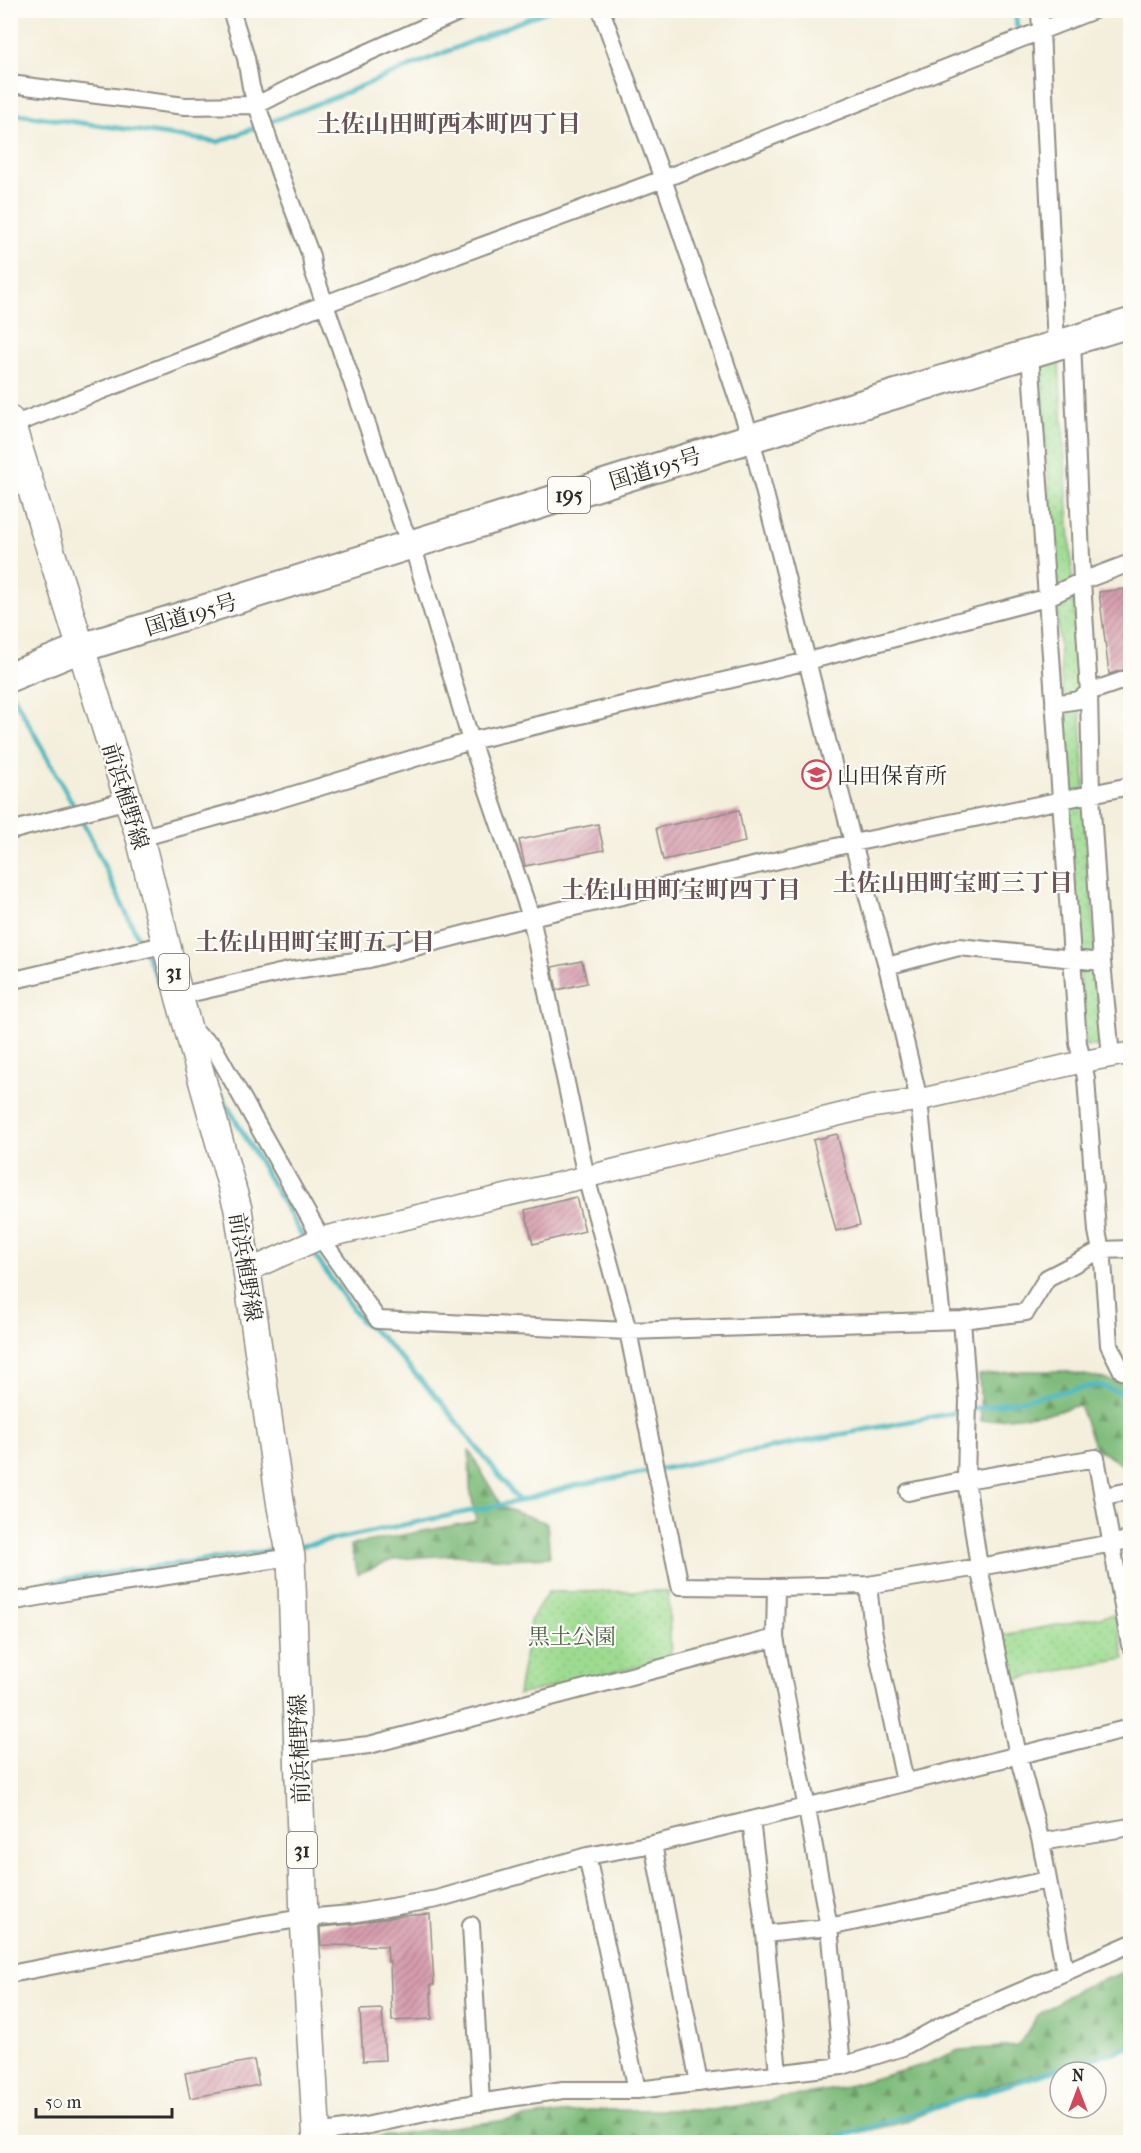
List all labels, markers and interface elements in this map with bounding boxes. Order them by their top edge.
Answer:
district label: 土佐山田町西本町四丁目 [317,110,581,138]
street label: 国道195号 [606,443,704,495]
road number: 195 [548,477,590,513]
street label: 国道195号 [142,589,240,641]
street label: 前浜植野線 [97,740,154,853]
school or university icon: 山田保育所 [800,759,832,791]
place label: 山田保育所 [837,763,947,789]
district label: 土佐山田町宝町三丁目 [833,869,1073,897]
district label: 土佐山田町宝町四丁目 [561,876,801,904]
district label: 土佐山田町宝町五丁目 [195,928,435,956]
road number: 31 [159,954,189,990]
street label: 前浜植野線 [224,1211,266,1324]
park label: 黒土公園 [528,1624,616,1650]
street label: 前浜植野線 [285,1694,315,1804]
road number: 31 [287,1832,317,1868]
north arrow [1048,2060,1108,2120]
text: N [1072,2066,1085,2085]
scale bar [36,2081,172,2119]
text: 50 m [45,2092,82,2113]

